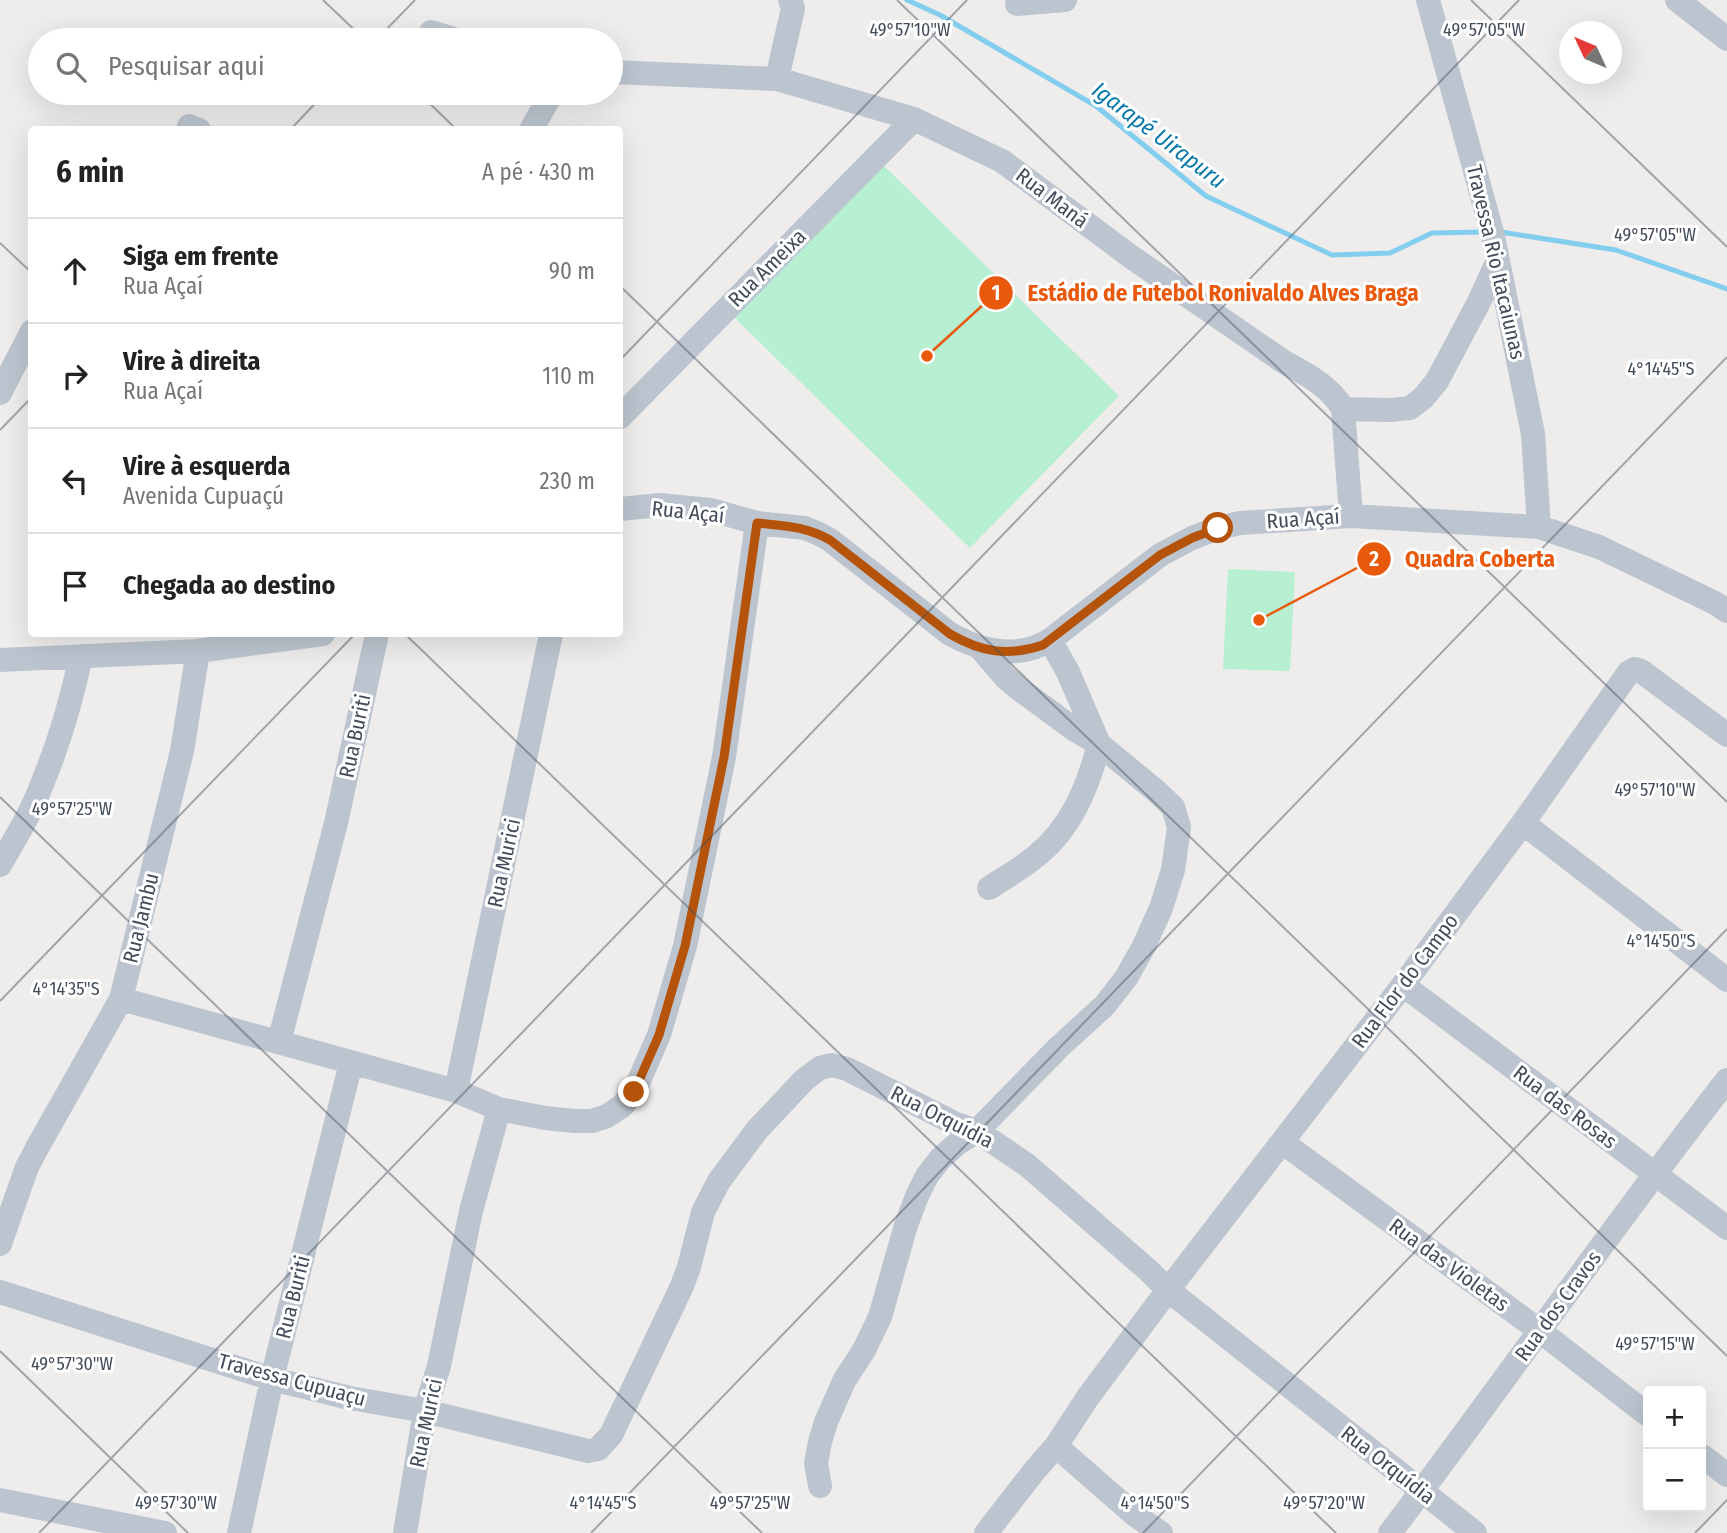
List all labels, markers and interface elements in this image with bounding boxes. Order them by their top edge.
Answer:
text: 49°57'10"W [869,19,951,41]
text: 49°57'05"W [1443,19,1525,41]
north arrow [1559,21,1622,84]
search box [28,28,623,105]
icon: search [52,48,90,86]
text: Pesquisar aqui [108,51,265,82]
water label: Igarapé Uirapuru [1087,76,1231,194]
text: 6 min [56,154,124,190]
text: A pé · 430 m [482,158,595,186]
street label: Rua Maná [1011,162,1093,234]
street label: Travessa Rio Itacaiunas [1461,162,1531,362]
street label: Rua Ameixa [723,224,811,312]
text: 49°57'05"W [1614,224,1696,246]
text: Siga em frente [123,241,278,272]
icon: ahead [56,252,94,290]
text: 90 m [549,257,595,285]
callout: Estádio de Futebol Ronivaldo Alves Braga [978,271,1432,315]
text: Rua Açaí [123,272,203,300]
text: Estádio de Futebol Ronivaldo Alves Braga [1027,279,1419,307]
text: 1 [992,280,1000,306]
text: Vire à direita [123,346,261,377]
icon: right [56,357,94,395]
text: 4°14'45"S [1628,358,1695,380]
text: 110 m [542,362,595,390]
text: Rua Açaí [123,377,203,405]
text: Vire à esquerda [123,451,290,482]
icon: left [56,462,94,500]
text: 230 m [539,467,595,495]
text: Avenida Cupuaçú [123,482,284,510]
street label: Rua Açaí [650,495,726,529]
street label: Rua Açaí [1266,503,1340,535]
route start [1202,512,1233,543]
callout: Quadra Coberta [1356,537,1569,581]
text: Quadra Coberta [1405,545,1555,573]
text: 2 [1368,546,1379,572]
icon: arrive [56,567,94,605]
text: Chegada ao destino [123,570,335,601]
street label: Rua Buriti [333,692,377,780]
text: 49°57'10"W [1614,779,1696,801]
text: 49°57'25"W [32,798,113,820]
street label: Rua Murici [482,816,526,910]
street label: Rua Jambu [117,870,165,966]
street label: Rua Flor do Campo [1346,909,1464,1053]
text: 4°14'50"S [1627,930,1695,952]
text: 4°14'35"S [32,978,100,1000]
street label: Rua das Rosas [1508,1060,1622,1154]
route end [618,1076,649,1107]
street label: Rua Orquídia [886,1080,998,1154]
street label: Rua das Violetas [1384,1213,1514,1317]
street label: Rua dos Cravos [1509,1246,1607,1366]
street label: Rua Buriti [270,1253,316,1341]
text: 49°57'15"W [1615,1333,1695,1355]
street label: Travessa Cupuaçu [215,1348,369,1412]
text: 49°57'30"W [31,1353,114,1375]
street label: Rua Murici [404,1376,448,1470]
map controls [1643,1386,1706,1512]
button: + [1643,1386,1706,1449]
street label: Rua Orquídia [1336,1420,1440,1510]
button: − [1643,1449,1706,1512]
text: 49°57'30"W [135,1492,218,1514]
text: 4°14'45"S [570,1492,637,1514]
text: 49°57'25"W [710,1492,791,1514]
text: 4°14'50"S [1121,1492,1189,1514]
text: 49°57'20"W [1283,1492,1365,1514]

